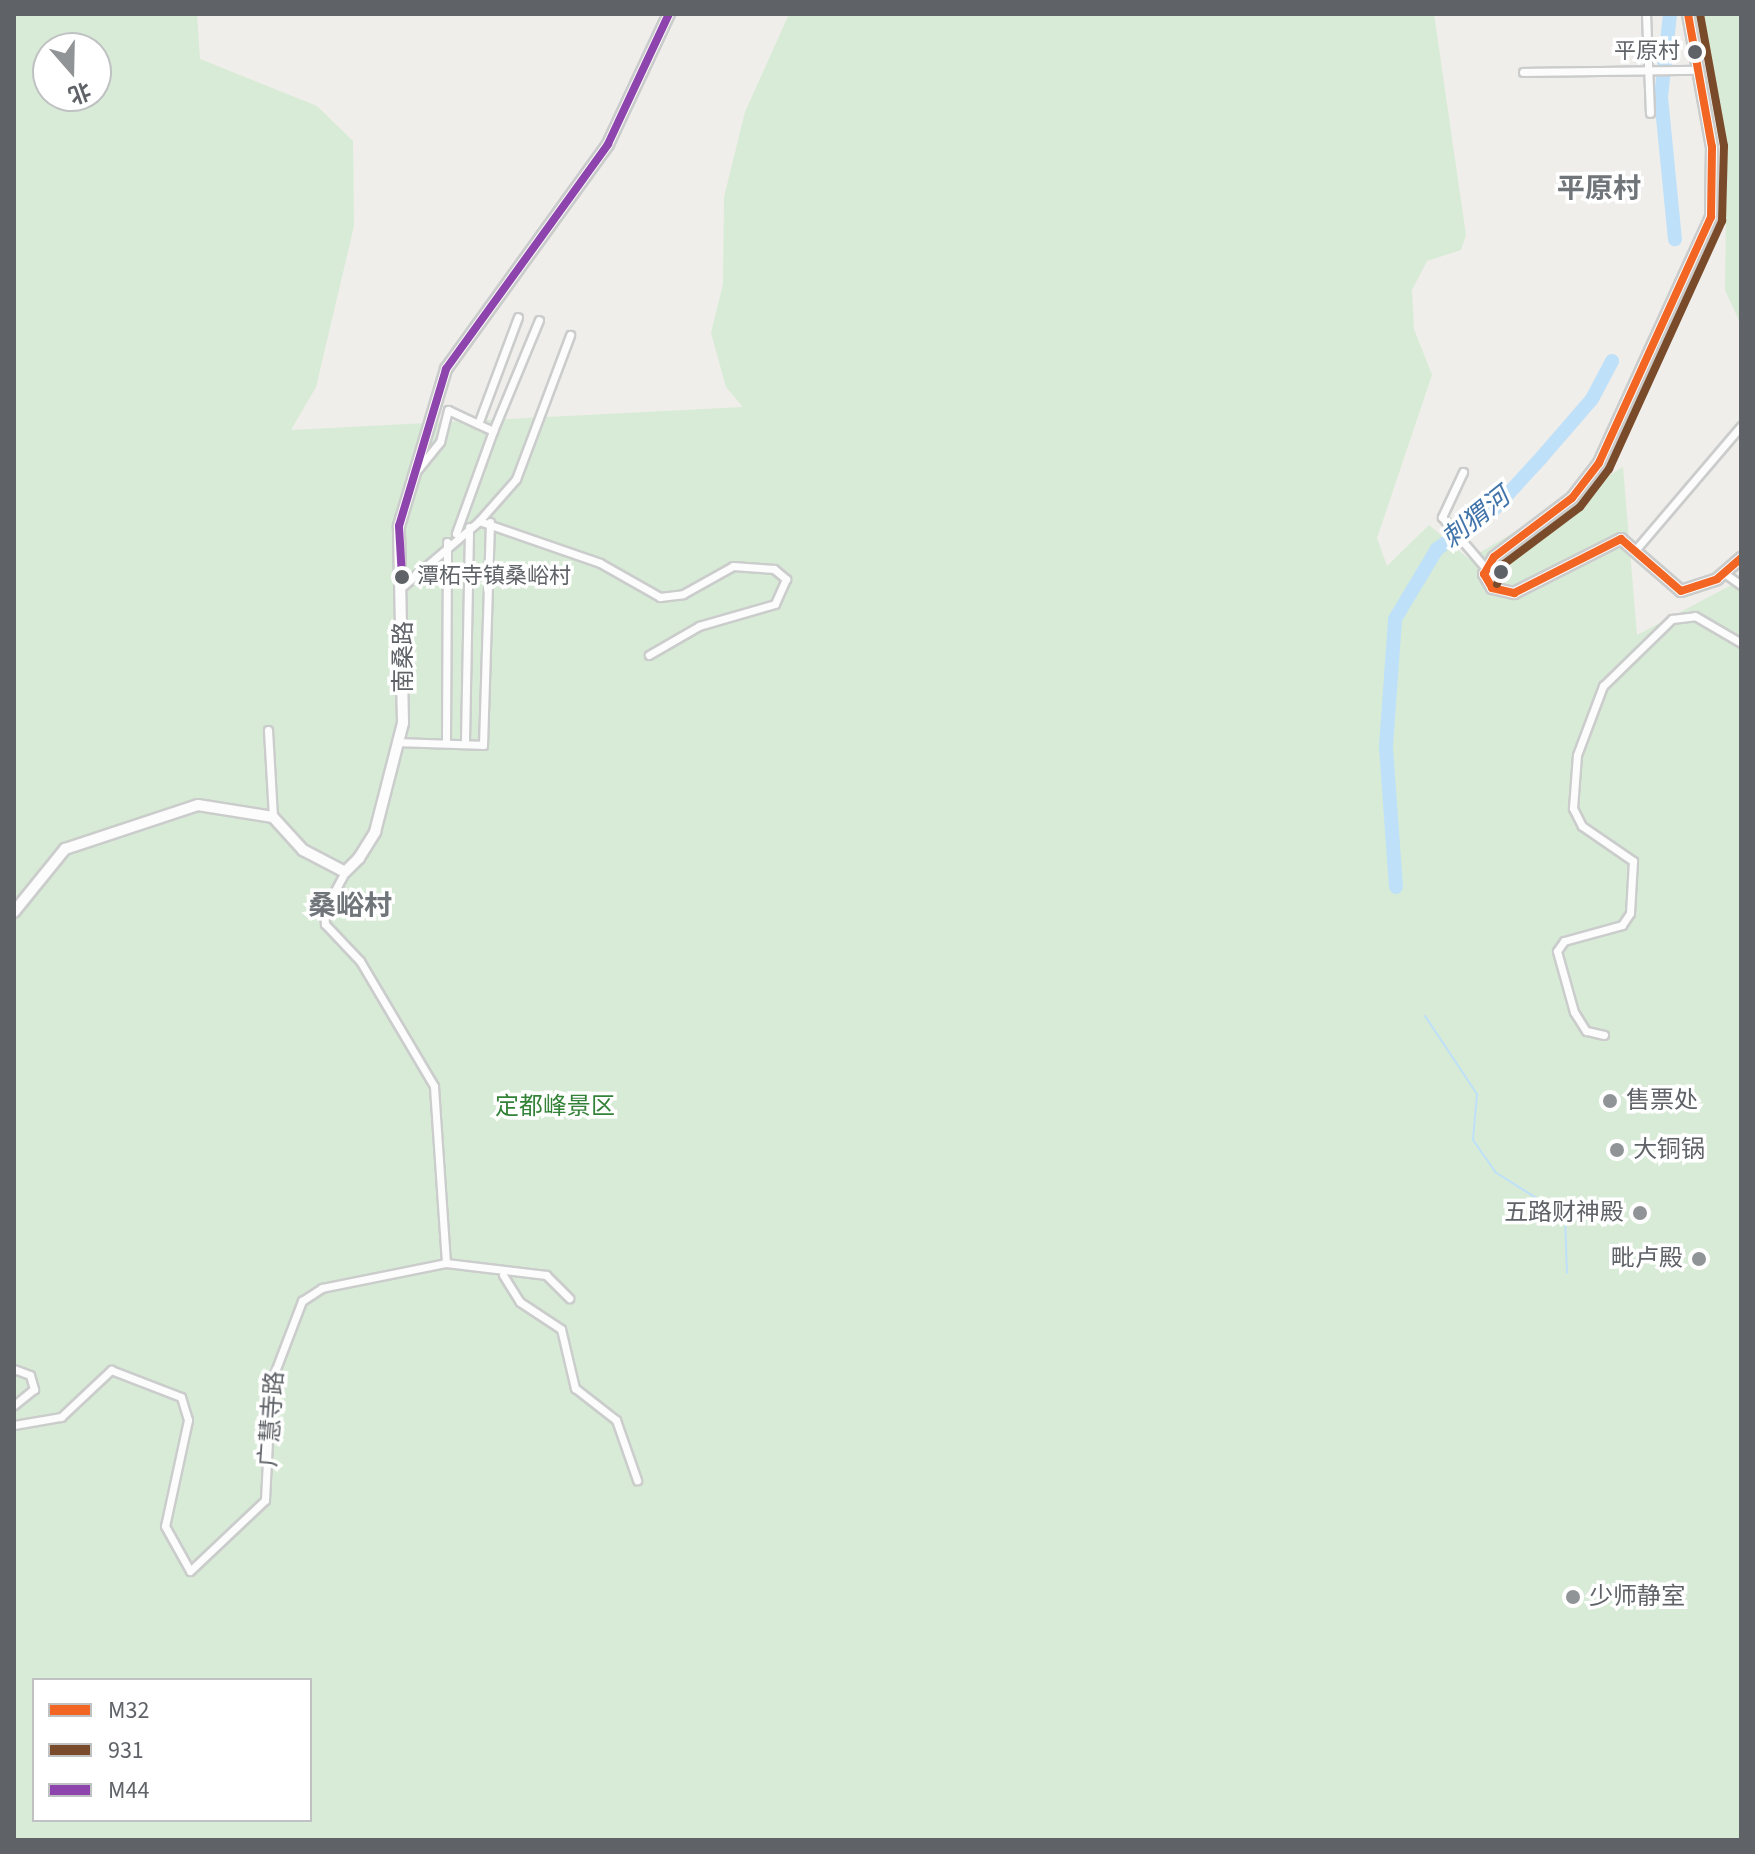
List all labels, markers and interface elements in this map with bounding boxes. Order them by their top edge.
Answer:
north arrow [32,32,112,112]
place label: 平原村 [1614,39,1680,65]
marker: 平原村 [1687,44,1703,60]
text: 北 [64,74,95,111]
district label: 平原村 [1557,172,1641,206]
water label: 刺猬河 [1436,481,1516,555]
place label: 潭柘寺镇桑峪村 [417,564,571,590]
unlabelled marker [1493,564,1509,580]
marker: 潭柘寺镇桑峪村 [394,569,410,585]
street label: 南桑路 [390,621,418,693]
district label: 桑峪村 [308,889,392,923]
place label: 售票处 [1626,1087,1698,1115]
marker: 售票处 [1601,1092,1619,1110]
park label: 定都峰景区 [495,1093,615,1121]
place label: 大铜锅 [1633,1136,1705,1164]
marker: 大铜锅 [1608,1141,1626,1159]
place label: 五路财神殿 [1504,1199,1624,1227]
marker: 五路财神殿 [1631,1204,1649,1222]
place label: 毗卢殿 [1611,1245,1683,1273]
marker: 毗卢殿 [1690,1250,1708,1268]
street label: 广慧寺路 [254,1370,290,1468]
place label: 少师静室 [1589,1583,1685,1611]
marker: 少师静室 [1564,1588,1582,1606]
legend [32,1678,312,1822]
text: M32 [108,1693,149,1728]
text: 931 [108,1733,144,1768]
text: M44 [108,1773,149,1808]

